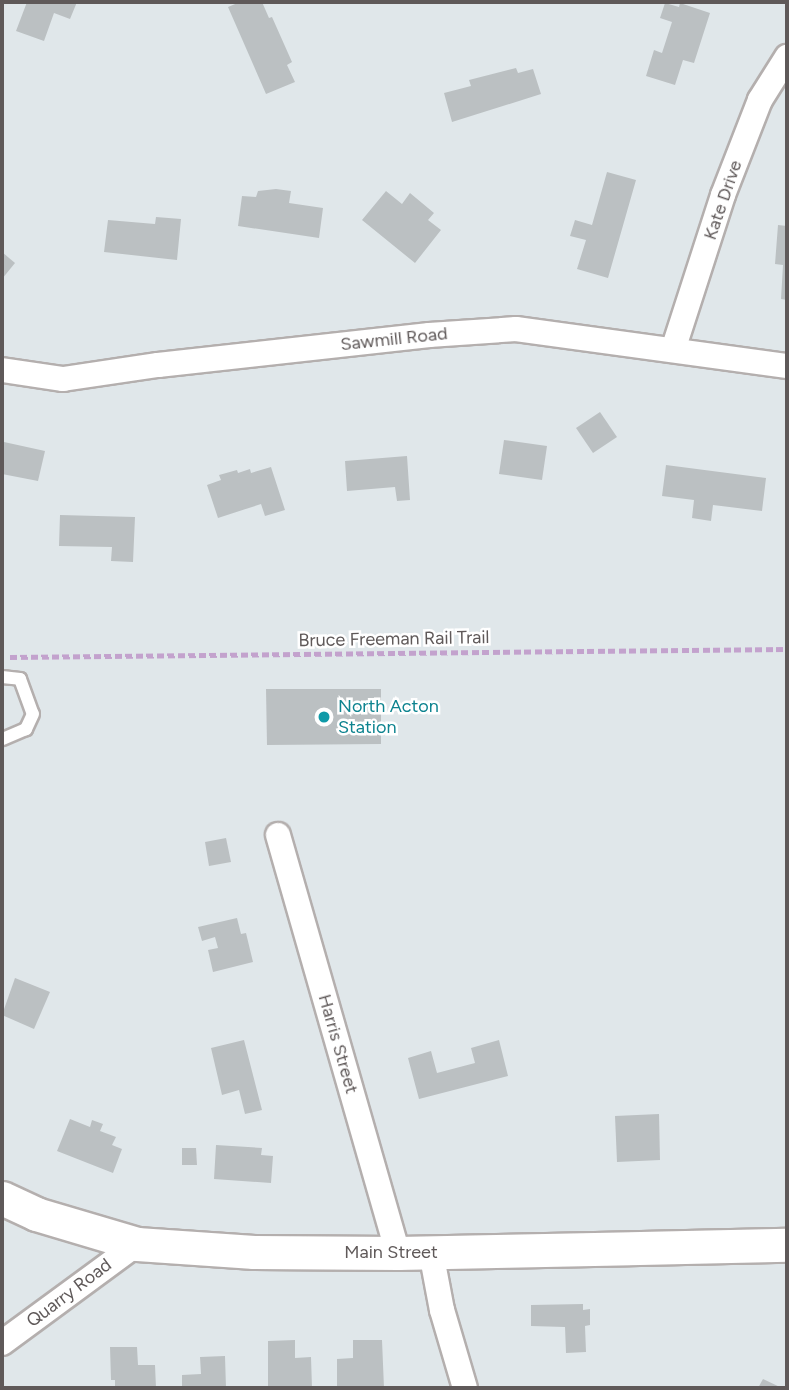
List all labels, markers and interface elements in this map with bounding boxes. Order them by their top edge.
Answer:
street label: Kate Drive [699,157,747,243]
street label: Sawmill Road [339,323,449,355]
street label: Bruce Freeman Rail Trail [298,627,490,651]
place label: North Acton Station [338,696,439,738]
marker: North Acton Station [316,709,332,725]
street label: Harris Street [314,992,362,1096]
street label: Main Street [344,1241,438,1263]
street label: Quarry Road [22,1254,116,1332]

